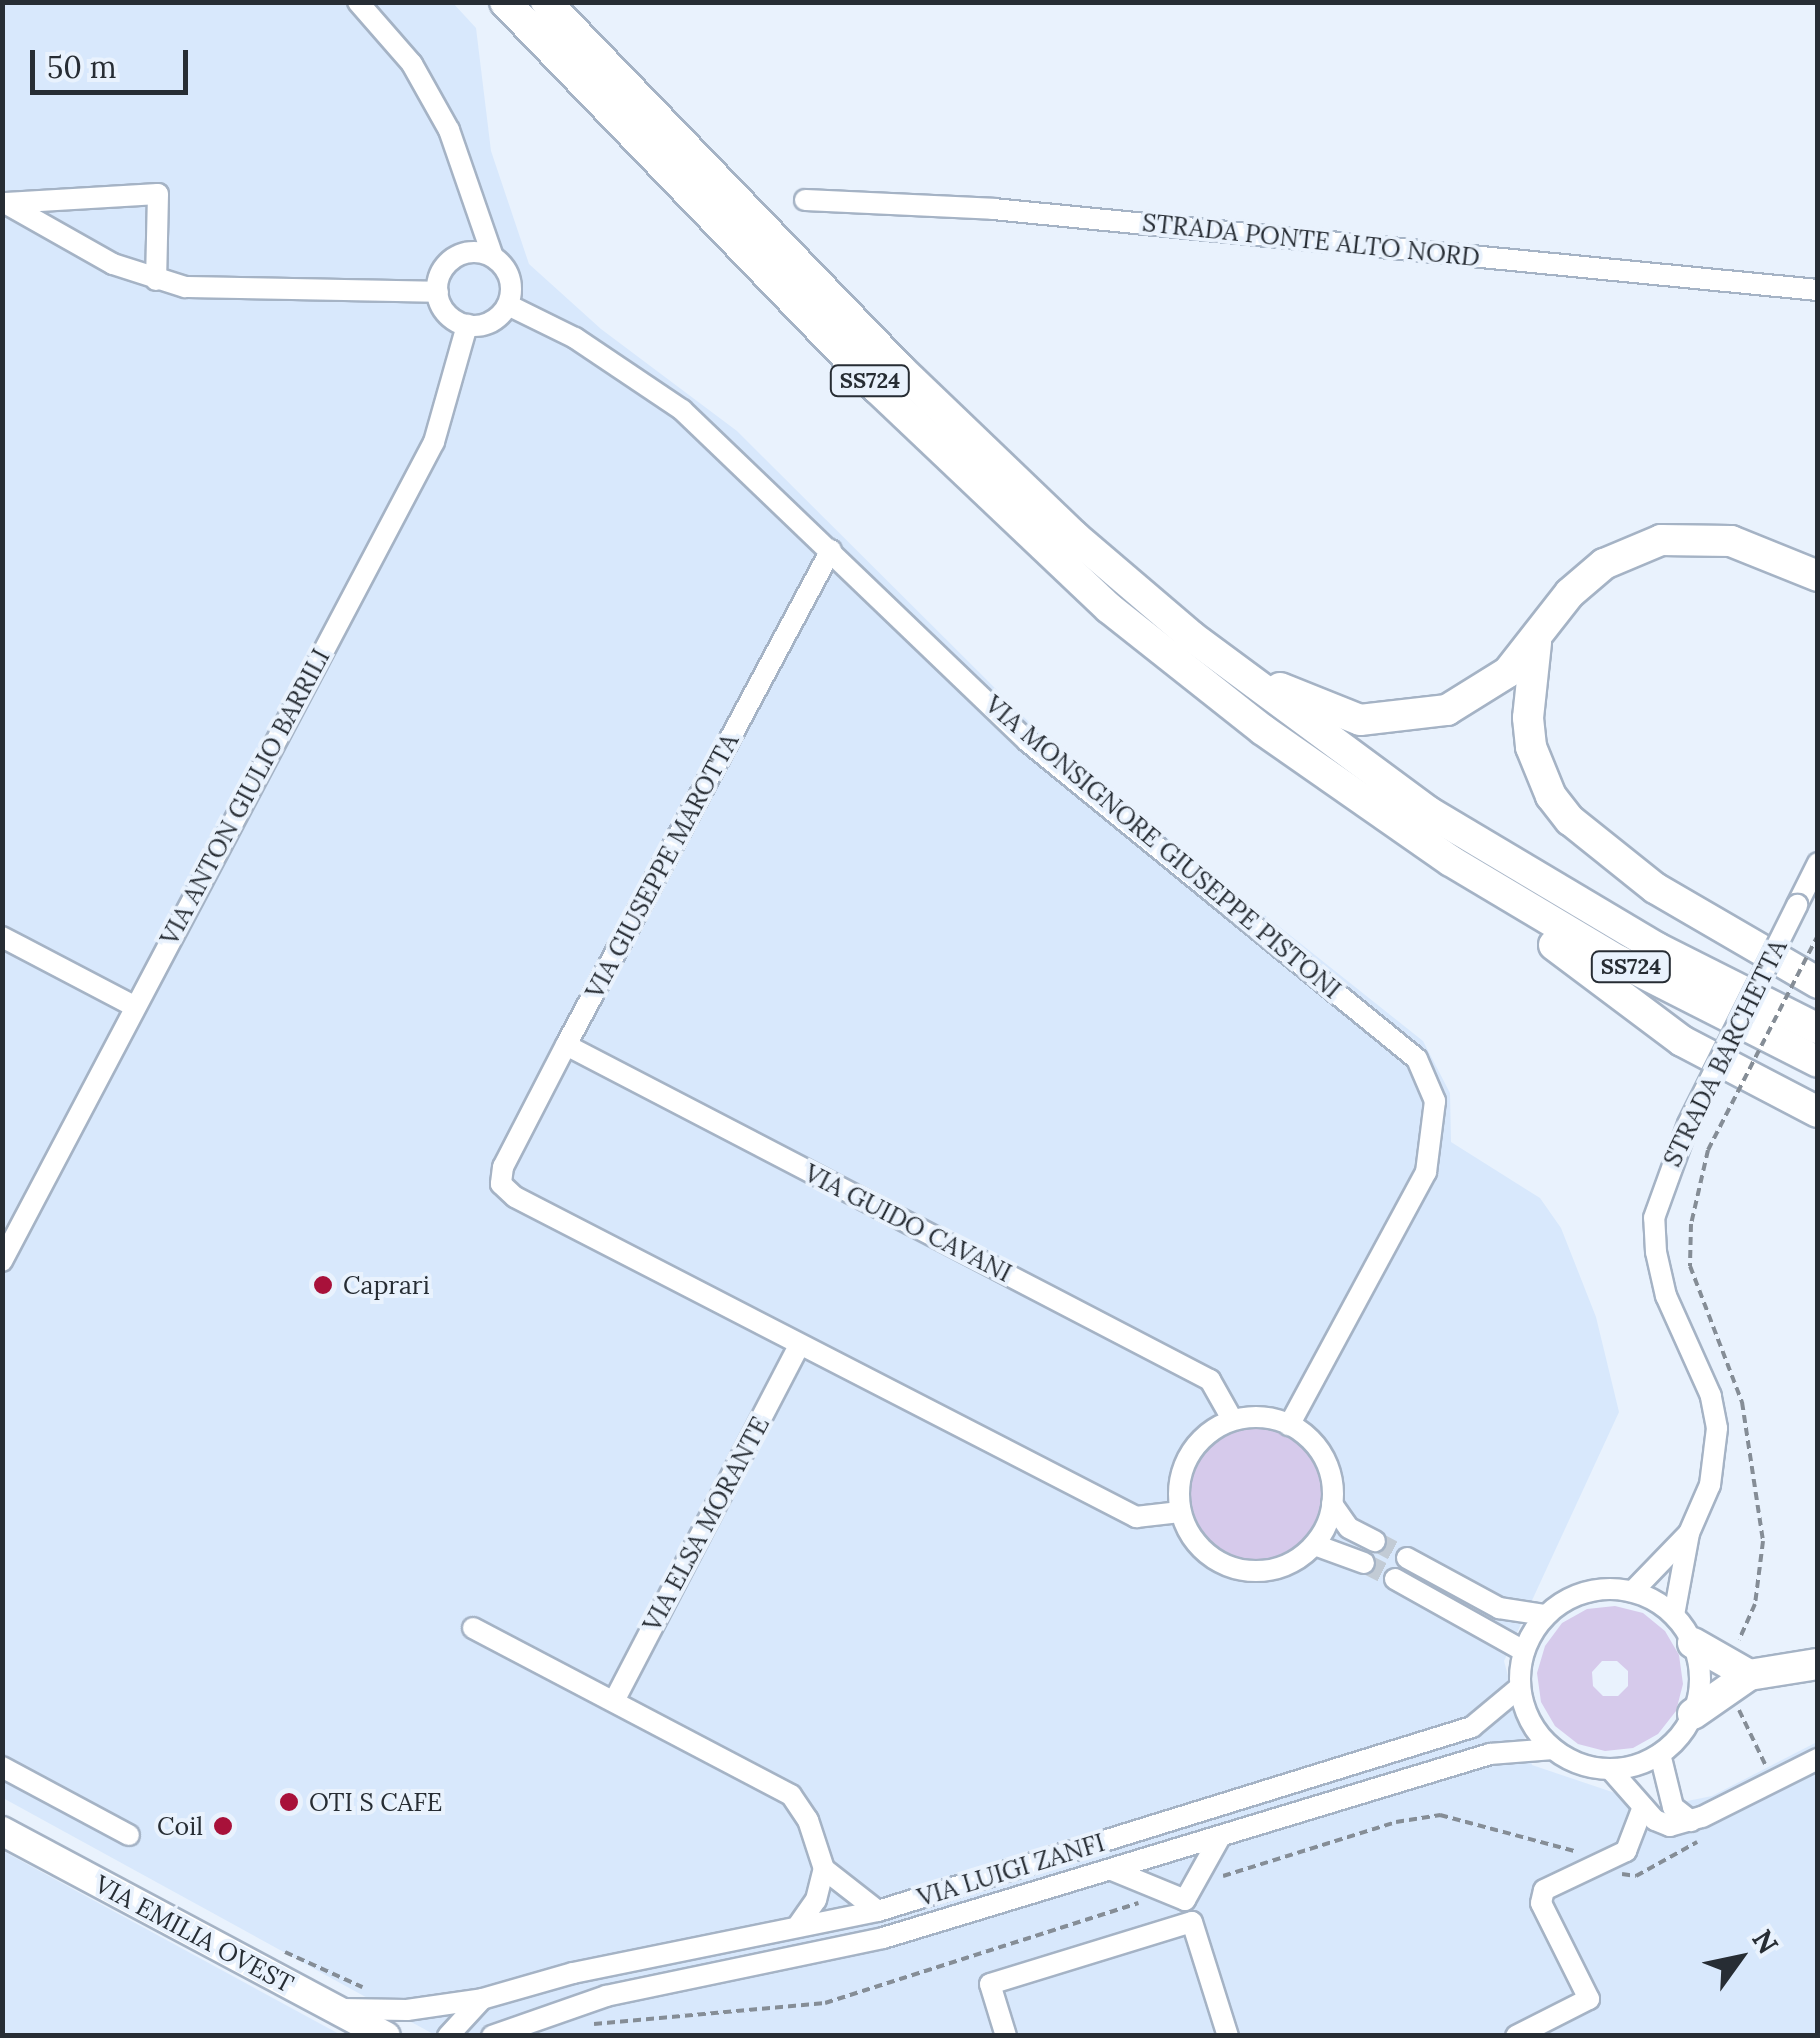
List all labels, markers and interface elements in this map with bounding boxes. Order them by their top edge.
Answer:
scale bar [35,30,192,92]
text: 50 m [47,48,117,86]
street label: STRADA PONTE ALTO NORD [1141,207,1481,273]
road number: SS724 [828,364,912,398]
street label: VIA ANTON GIULIO BARRILI [154,644,336,950]
street label: VIA MONSIGNORE GIUSEPPE PISTONI [979,689,1347,1005]
street label: VIA GIUSEPPE MAROTTA [579,728,745,1004]
street label: STRADA BARCHETTA [1657,935,1793,1171]
road number: SS724 [1588,950,1674,984]
street label: VIA GUIDO CAVANI [799,1158,1017,1288]
place label: Caprari [343,1270,430,1300]
marker: Caprari [312,1274,334,1296]
street label: VIA ELSA MORANTE [637,1411,775,1637]
place label: OTI S CAFE [309,1787,442,1817]
marker: OTI S CAFE [278,1791,300,1813]
place label: Coil [157,1811,203,1841]
marker: Coil [212,1815,234,1837]
street label: VIA LUIGI ZANFI [914,1827,1108,1913]
street label: VIA EMILIA OVEST [90,1869,298,1999]
north arrow [1690,1908,1790,2008]
text: N [1744,1923,1786,1961]

